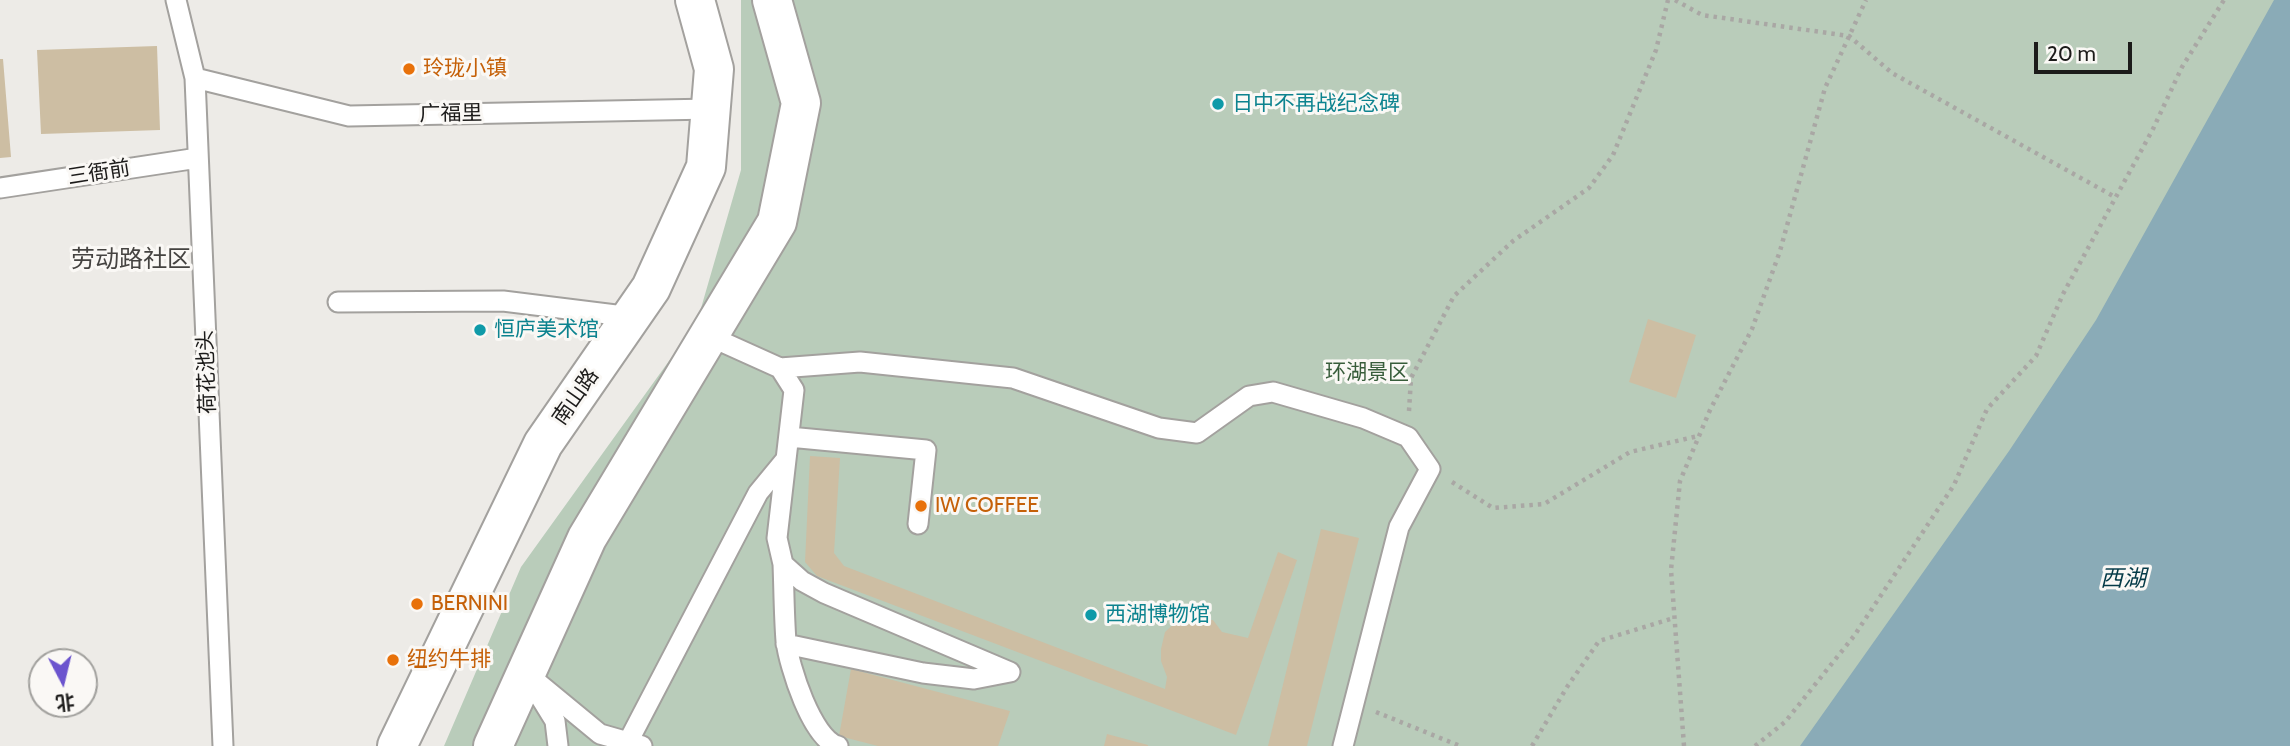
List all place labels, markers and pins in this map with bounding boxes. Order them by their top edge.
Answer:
place label: 玲珑小镇 [423,56,507,82]
marker: 玲珑小镇 [401,61,417,77]
place label: 日中不再战纪念碑 [1232,91,1400,117]
marker: 日中不再战纪念碑 [1210,96,1226,112]
place label: 恒庐美术馆 [494,317,599,343]
marker: 恒庐美术馆 [472,322,488,338]
place label: IW COFFEE [935,493,1039,519]
marker: IW COFFEE [913,498,929,514]
place label: BERNINI [431,591,508,617]
marker: BERNINI [409,596,425,612]
place label: 西湖博物馆 [1105,602,1210,628]
marker: 西湖博物馆 [1083,607,1099,623]
place label: 纽约牛排 [407,647,491,673]
marker: 纽约牛排 [385,652,401,668]

